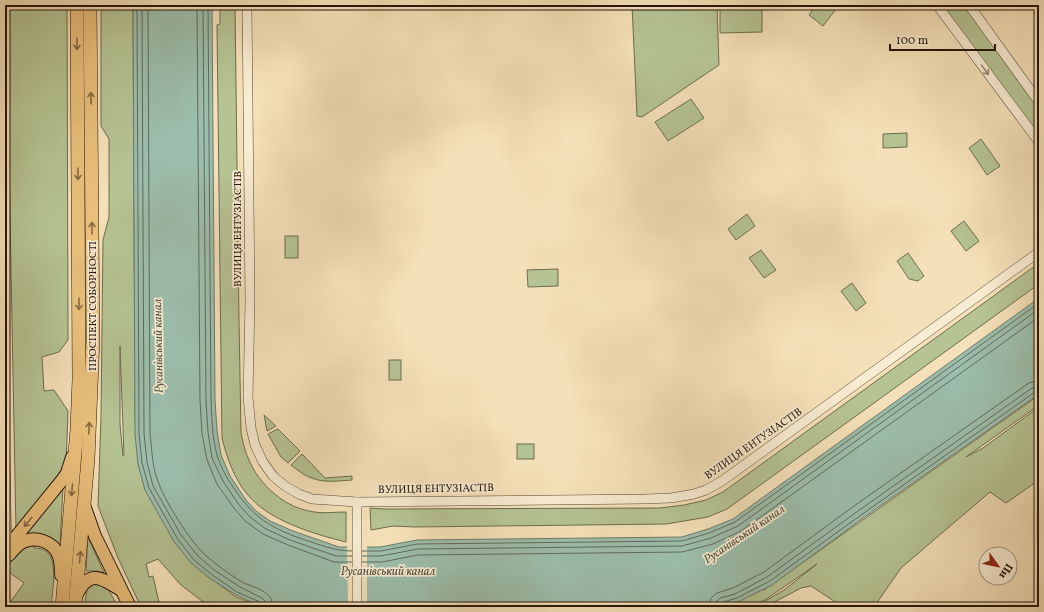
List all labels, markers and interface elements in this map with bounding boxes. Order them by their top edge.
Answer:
scale bar [890,26,995,52]
text: 100 m [896,33,929,49]
one-way arrow [73,37,81,50]
one-way arrow [981,65,990,76]
one-way arrow [87,92,95,105]
one-way arrow [74,167,81,180]
street label: ВУЛИЦЯ ЕНТУЗІАСТІВ [231,171,246,287]
one-way arrow [88,222,96,235]
street label: ПРОСПЕКТ СОБОРНОСТІ [86,241,101,371]
one-way arrow [75,297,82,310]
water label: Русанівський канал [150,298,168,393]
street label: ВУЛИЦЯ ЕНТУЗІАСТІВ [702,405,806,484]
one-way arrow [86,422,93,435]
street label: ВУЛИЦЯ ЕНТУЗІАСТІВ [378,481,494,498]
one-way arrow [68,483,75,496]
water label: Русанівський канал [701,502,788,568]
one-way arrow [23,517,32,528]
north arrow [978,546,1018,586]
one-way arrow [76,551,83,564]
text: Пн [995,560,1016,581]
water label: Русанівський канал [341,564,435,580]

